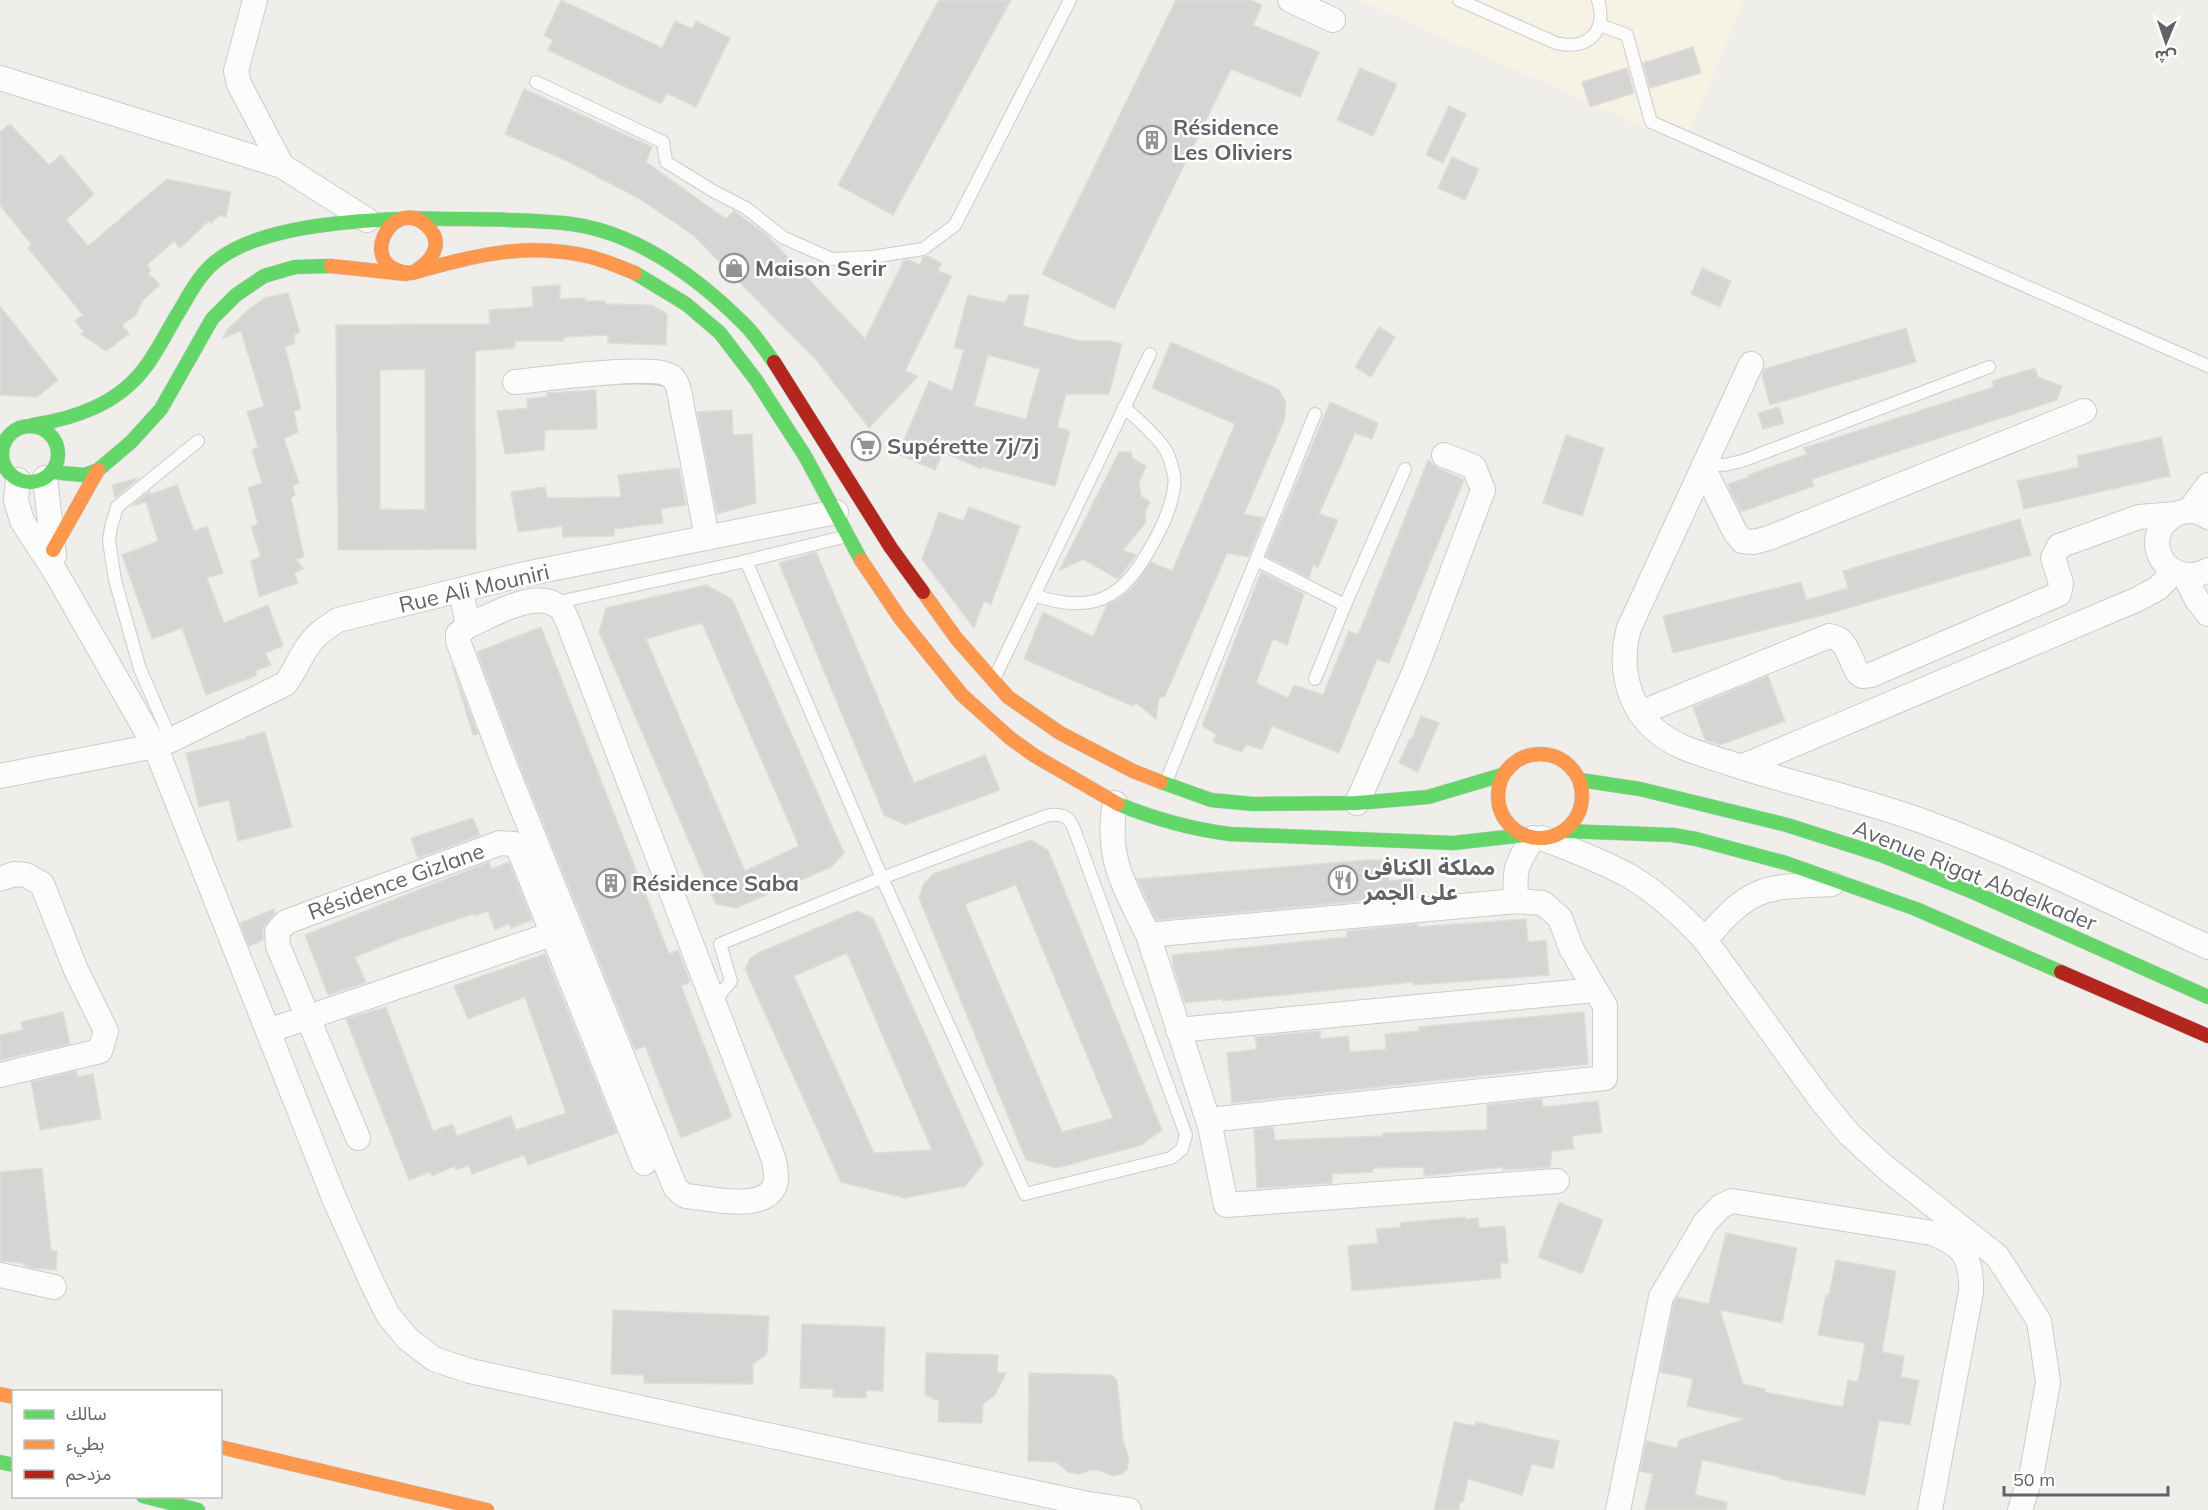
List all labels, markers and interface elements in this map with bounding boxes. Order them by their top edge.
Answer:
north arrow [2136,12,2196,72]
text: ش [2154,47,2177,67]
place label: Résidence Les Oliviers [1173,113,1292,166]
building icon: Résidence Les Oliviers [1136,124,1168,156]
shop icon: Maison Serir [718,252,750,284]
place label: Maison Serir [755,254,886,282]
supermarket icon: Supérette 7j/7j [850,430,882,462]
place label: Supérette 7j/7j [887,432,1039,460]
street label: Rue Ali Mouniri [396,557,552,619]
street label: Avenue Rigat Abdelkader [1849,813,2101,937]
street label: Résidence Gizlane [304,836,488,926]
place label: مملكة الكنافى على الجمر [1363,853,1495,906]
restaurant icon: مملكة الكنافى على الجمر [1327,864,1359,896]
building icon: Résidence Saba [595,867,627,899]
place label: Résidence Saba [632,869,799,897]
legend [12,1390,222,1498]
text: سالك [66,1402,107,1425]
text: بطيء [66,1432,104,1457]
scale bar [2004,1459,2168,1497]
text: مزدحم [66,1462,111,1487]
text: 50 m [2013,1468,2055,1491]

